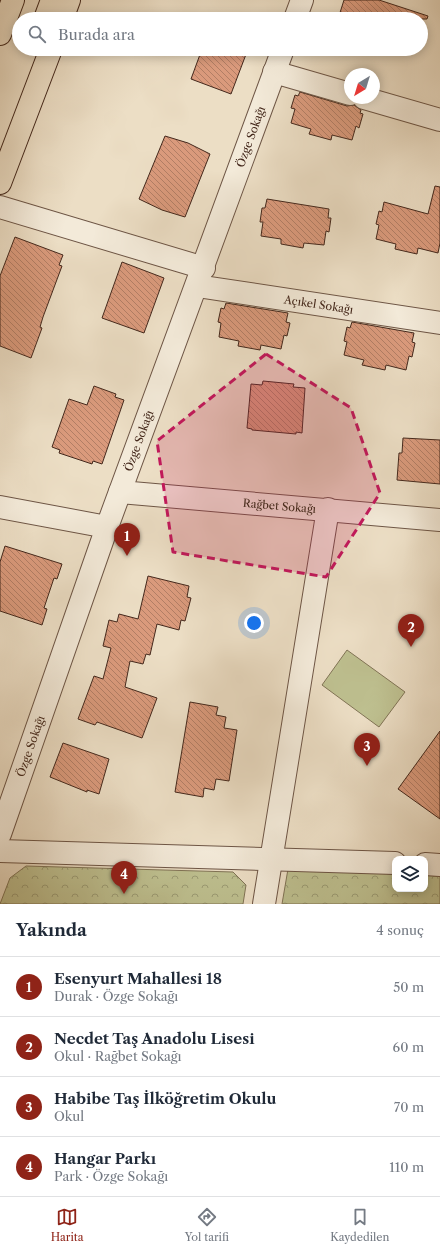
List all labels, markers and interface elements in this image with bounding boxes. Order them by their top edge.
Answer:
search box [12,12,428,56]
icon: search [26,23,48,45]
text: Burada ara [58,25,135,44]
north arrow [344,68,380,104]
street label: Özge Sokağı [232,104,269,169]
street label: Açıkel Sokağı [282,292,355,317]
street label: Özge Sokağı [120,408,157,473]
street label: Rağbet Sokağı [242,496,317,516]
pin: 1 [114,523,140,556]
your location [244,613,264,633]
pin: 2 [398,614,424,647]
street label: Özge Sokağı [13,713,48,779]
pin: 3 [354,733,380,766]
map controls [392,856,428,892]
button: layers [392,856,428,892]
pin: 4 [111,861,137,894]
text: Yakında [16,920,87,940]
text: 4 sonuç [376,922,424,938]
text: Esenyurt Mahallesi 18 [54,969,222,988]
text: 1 [26,979,32,995]
text: 50 m [393,979,424,995]
text: Durak · Özge Sokağı [54,988,178,1004]
text: Necdet Taş Anadolu Lisesi [54,1029,255,1048]
text: 2 [25,1039,33,1055]
text: 60 m [393,1039,424,1055]
text: Okul · Rağbet Sokağı [54,1048,182,1064]
text: Habibe Taş İlköğretim Okulu [54,1089,277,1108]
text: 3 [25,1099,33,1115]
text: 70 m [394,1099,424,1115]
text: Okul [54,1108,84,1124]
text: Hangar Parkı [54,1149,156,1168]
text: 4 [25,1159,33,1175]
text: 110 m [389,1159,424,1175]
text: Park · Özge Sokağı [54,1168,168,1184]
tab: Harita [51,1206,83,1244]
tab: Yol tarifi [185,1206,229,1244]
tab: Kaydedilen [330,1206,389,1244]

